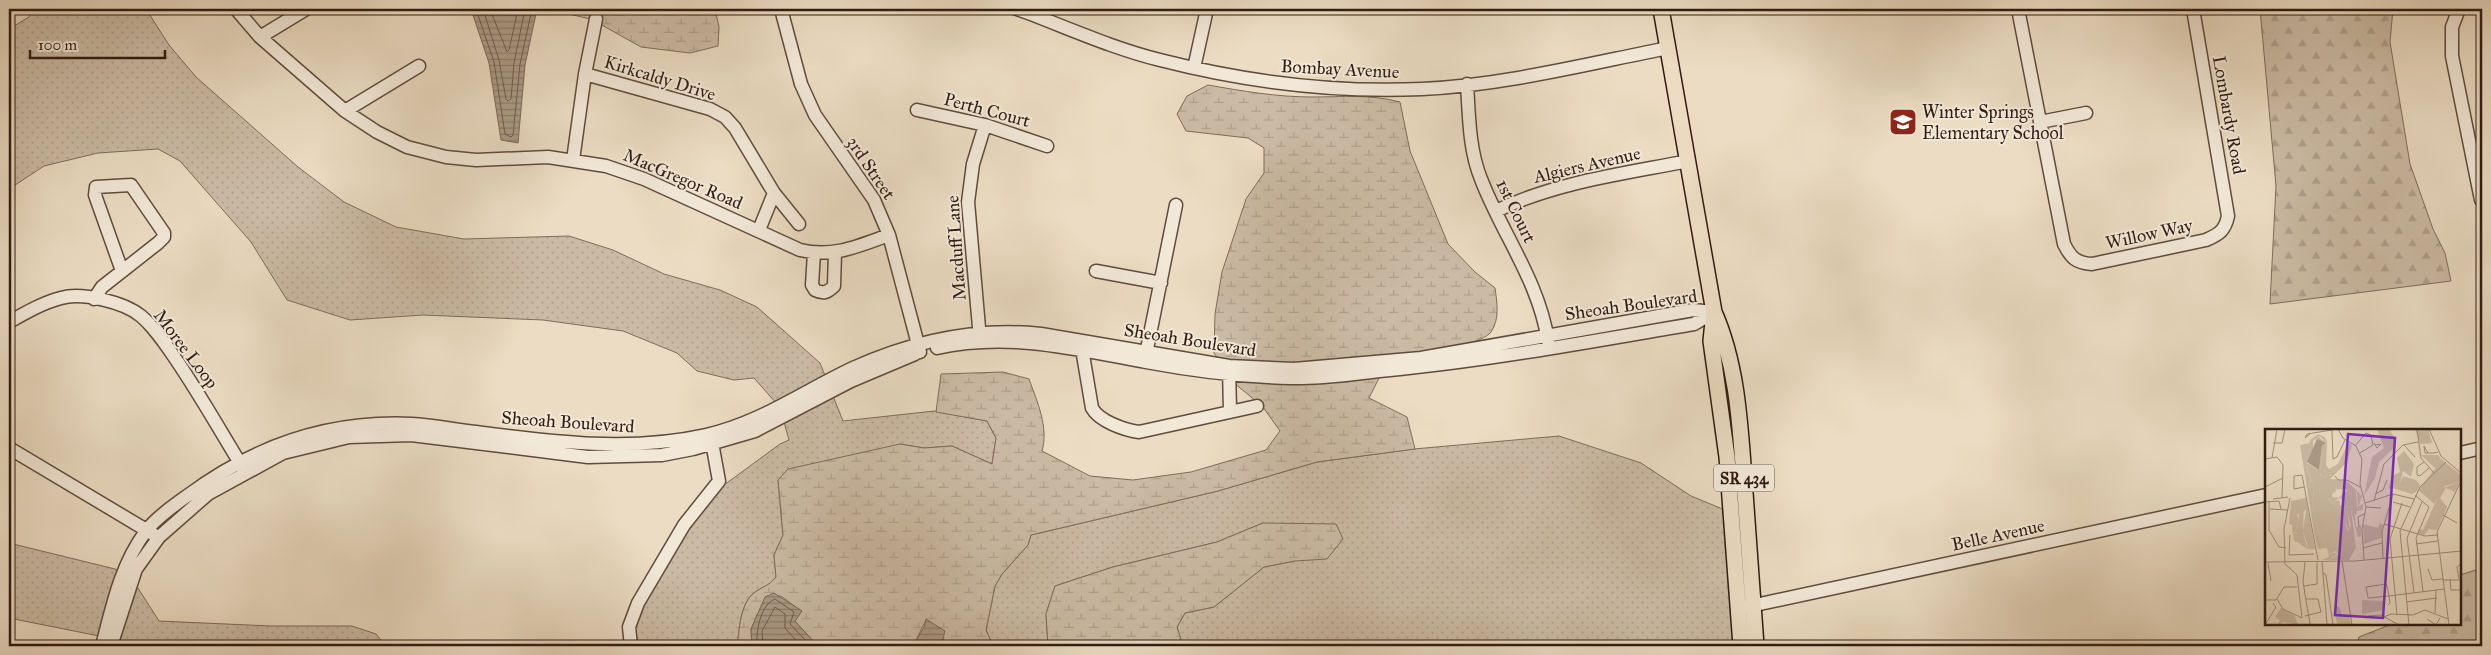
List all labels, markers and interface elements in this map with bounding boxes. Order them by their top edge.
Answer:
scale bar [30,28,165,60]
text: 100 m [38,36,78,54]
street label: Kirkcaldy Drive [602,51,718,105]
street label: Lombardy Road [2208,54,2250,176]
street label: Bombay Avenue [1280,55,1400,83]
street label: Perth Court [941,88,1033,132]
place label: Winter Springs Elementary School [1922,101,2064,144]
school or university icon: Winter Springs Elementary School [1888,107,1918,137]
street label: 3rd Street [842,132,900,204]
street label: Algiers Avenue [1530,142,1643,189]
street label: MacGregor Road [620,144,746,215]
street label: 1st Court [1491,176,1541,247]
street label: Macduff Lane [941,195,971,301]
street label: Willow Way [2103,214,2195,254]
street label: Sheoah Boulevard [1563,285,1699,325]
street label: Moree Loop [149,305,223,393]
street label: Sheoah Boulevard [1122,319,1258,361]
street label: Sheoah Boulevard [501,406,635,438]
inset map [2265,429,2461,625]
road number: SR 434 [1714,464,1774,492]
street label: Belle Avenue [1949,514,2047,556]

